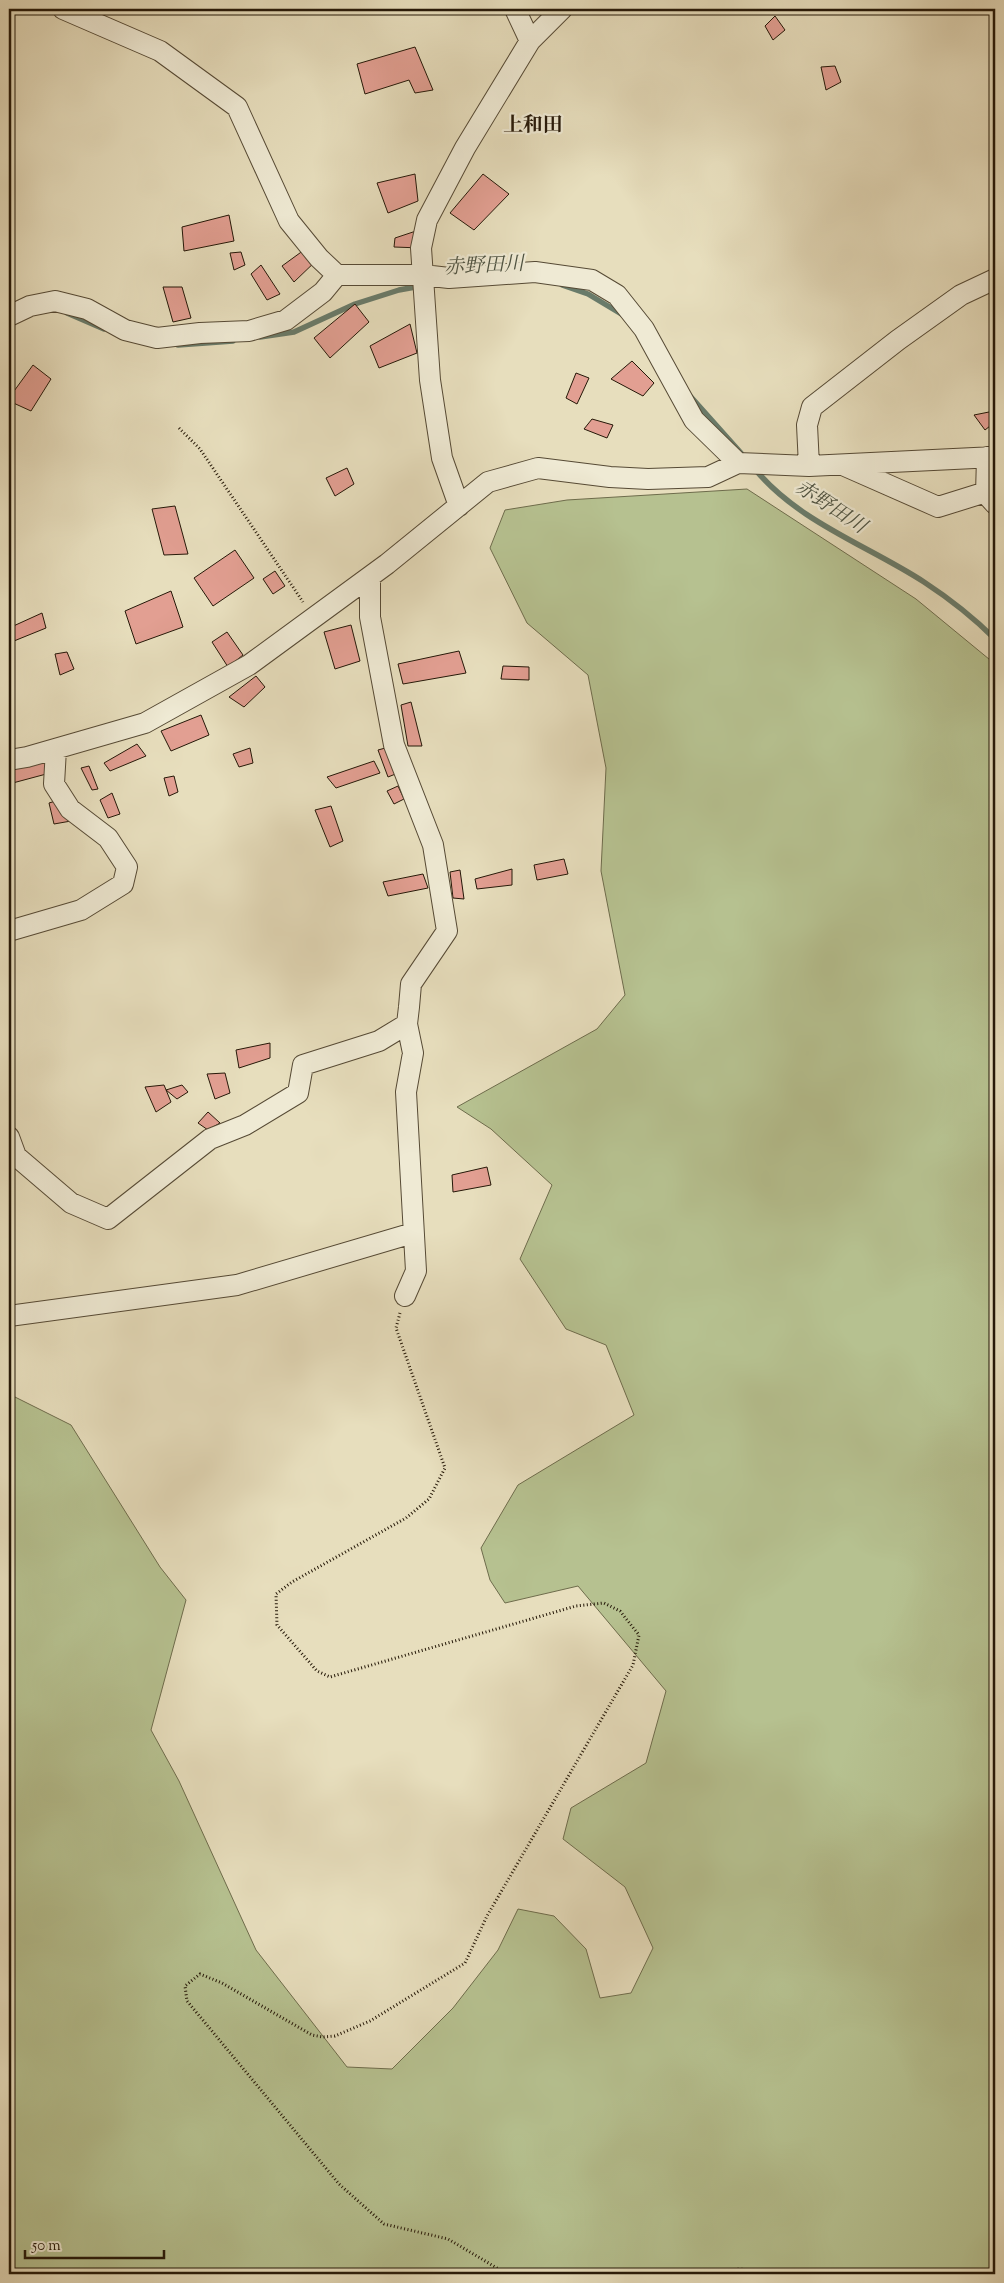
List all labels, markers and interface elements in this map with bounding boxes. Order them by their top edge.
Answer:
district label: 上和田 [503,112,563,141]
water label: 赤野田川 [443,250,527,284]
water label: 赤野田川 [789,474,873,543]
scale bar [25,2228,164,2260]
text: 50 m [31,2236,61,2257]

